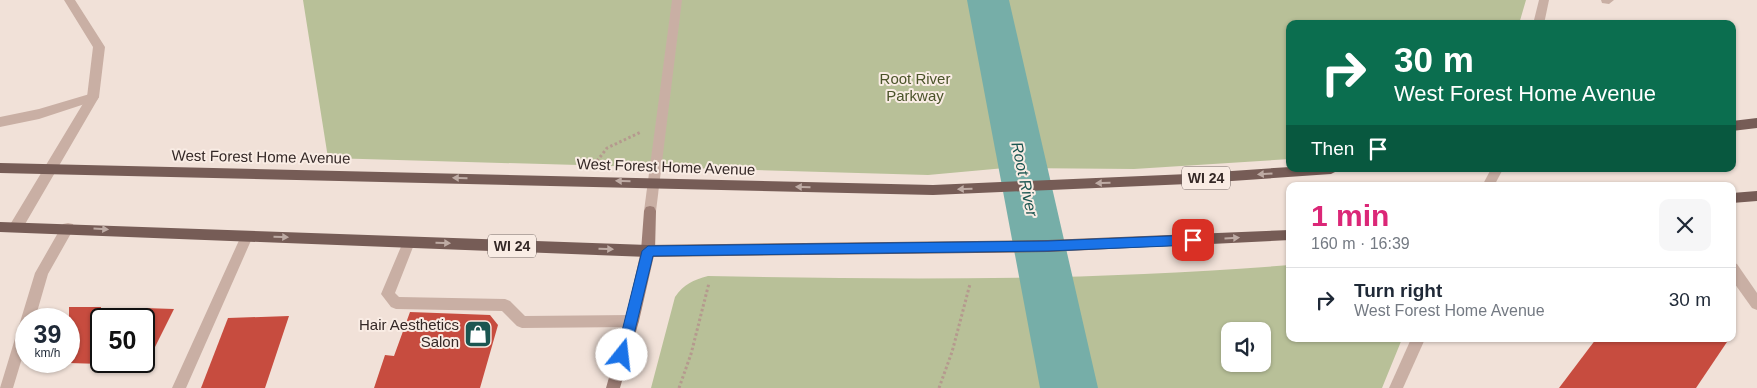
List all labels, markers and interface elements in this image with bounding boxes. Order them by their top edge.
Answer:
icon: right [1311,40,1376,105]
text: 30 m [1394,40,1474,79]
park label: Root River Parkway [880,70,950,104]
text: West Forest Home Avenue [1394,81,1656,106]
icon: arrive [1364,135,1392,163]
text: Then [1311,138,1354,159]
water label: Root River [1008,140,1041,218]
street label: West Forest Home Avenue [172,146,350,167]
street label: West Forest Home Avenue [576,155,756,178]
road number: WI 24 [1182,167,1230,190]
one-way arrow [1257,170,1273,178]
one-way arrow [452,174,468,182]
one-way arrow [615,177,631,185]
one-way arrow [1095,179,1111,187]
one-way arrow [794,182,810,190]
one-way arrow [957,185,973,193]
text: 1 min [1311,199,1389,232]
button: close [1659,199,1711,251]
pin [1172,219,1214,261]
one-way arrow [93,226,109,234]
icon: arrive [1179,226,1207,254]
one-way arrow [273,233,289,241]
one-way arrow [1224,233,1240,241]
road number: WI 24 [488,235,536,258]
text: 160 m · 16:39 [1311,235,1410,252]
one-way arrow [436,239,452,247]
one-way arrow [598,245,614,253]
text: Turn right [1354,280,1442,301]
icon: right [1311,286,1339,314]
text: 30 m [1669,289,1711,310]
text: West Forest Home Avenue [1354,302,1545,319]
speed limit sign: 50 [90,308,155,373]
place label: Hair Aesthetics Salon [359,316,459,350]
shop icon: Hair Aesthetics Salon [463,319,493,349]
text: 39 [34,320,61,348]
map controls [1221,322,1271,372]
button: sound [1221,322,1271,372]
position arrow [595,328,647,380]
text: km/h [34,346,61,360]

